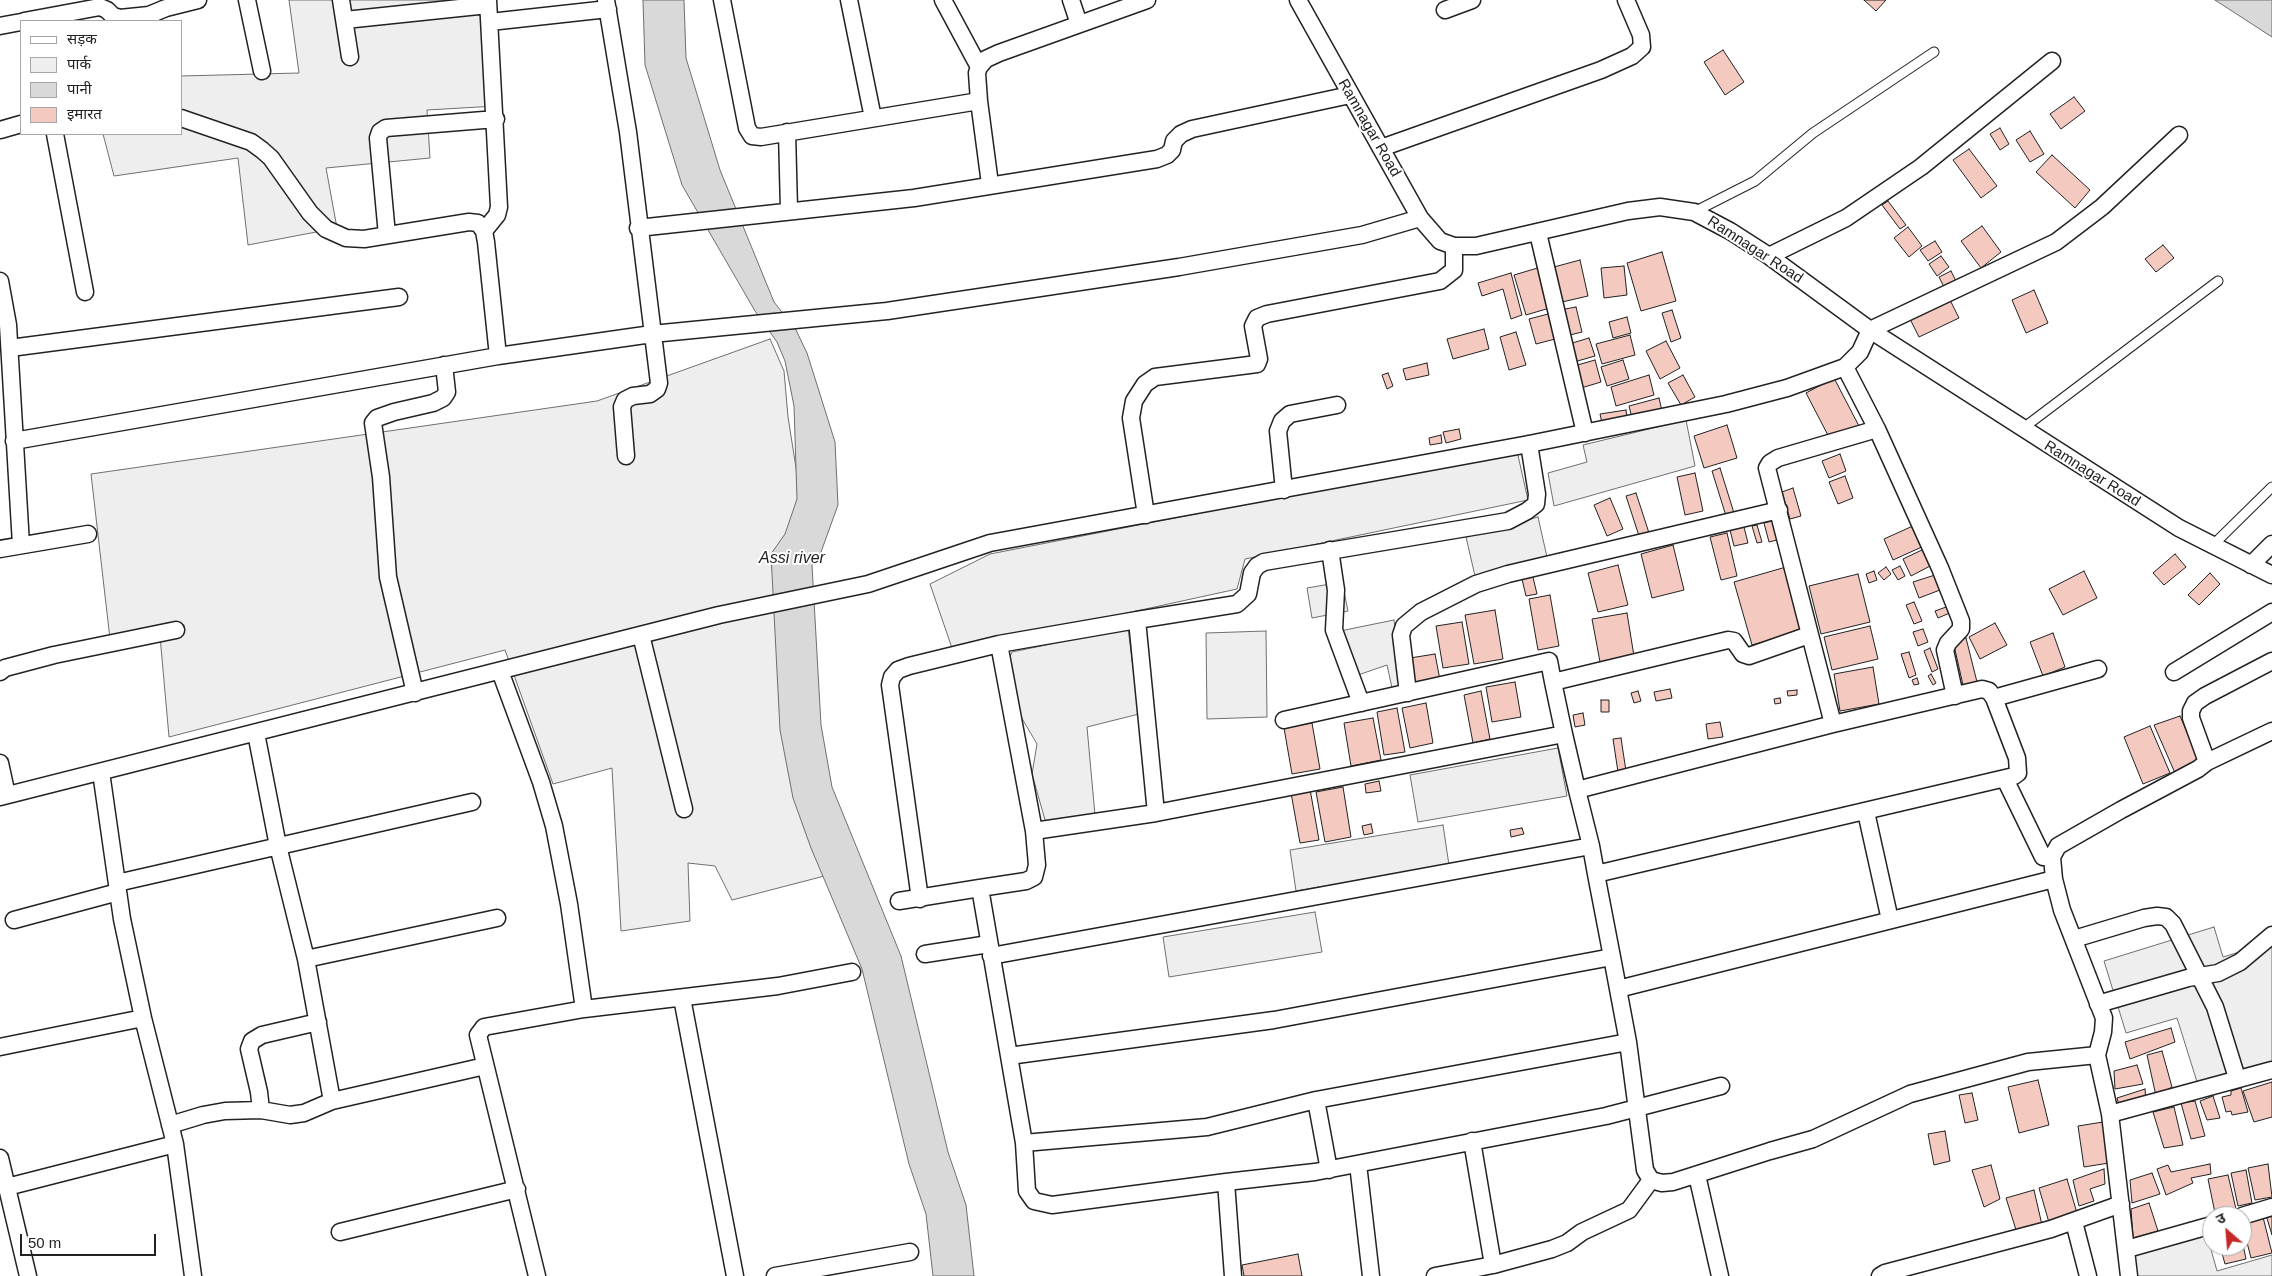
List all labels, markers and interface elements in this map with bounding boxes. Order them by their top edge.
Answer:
legend [20,20,182,135]
text: सड़क [67,30,97,47]
text: पार्क [67,55,91,72]
street label: Ramnagar Road [1334,76,1404,180]
text: पानी [67,80,92,97]
text: इमारत [67,105,102,122]
street label: Ramnagar Road [1704,212,1806,288]
street label: Ramnagar Road [2041,437,2143,511]
water label: Assi river [759,549,825,569]
north arrow [2202,1206,2252,1256]
text: उ [2213,1210,2228,1228]
scale bar [22,1224,159,1256]
text: 50 m [28,1234,61,1251]

